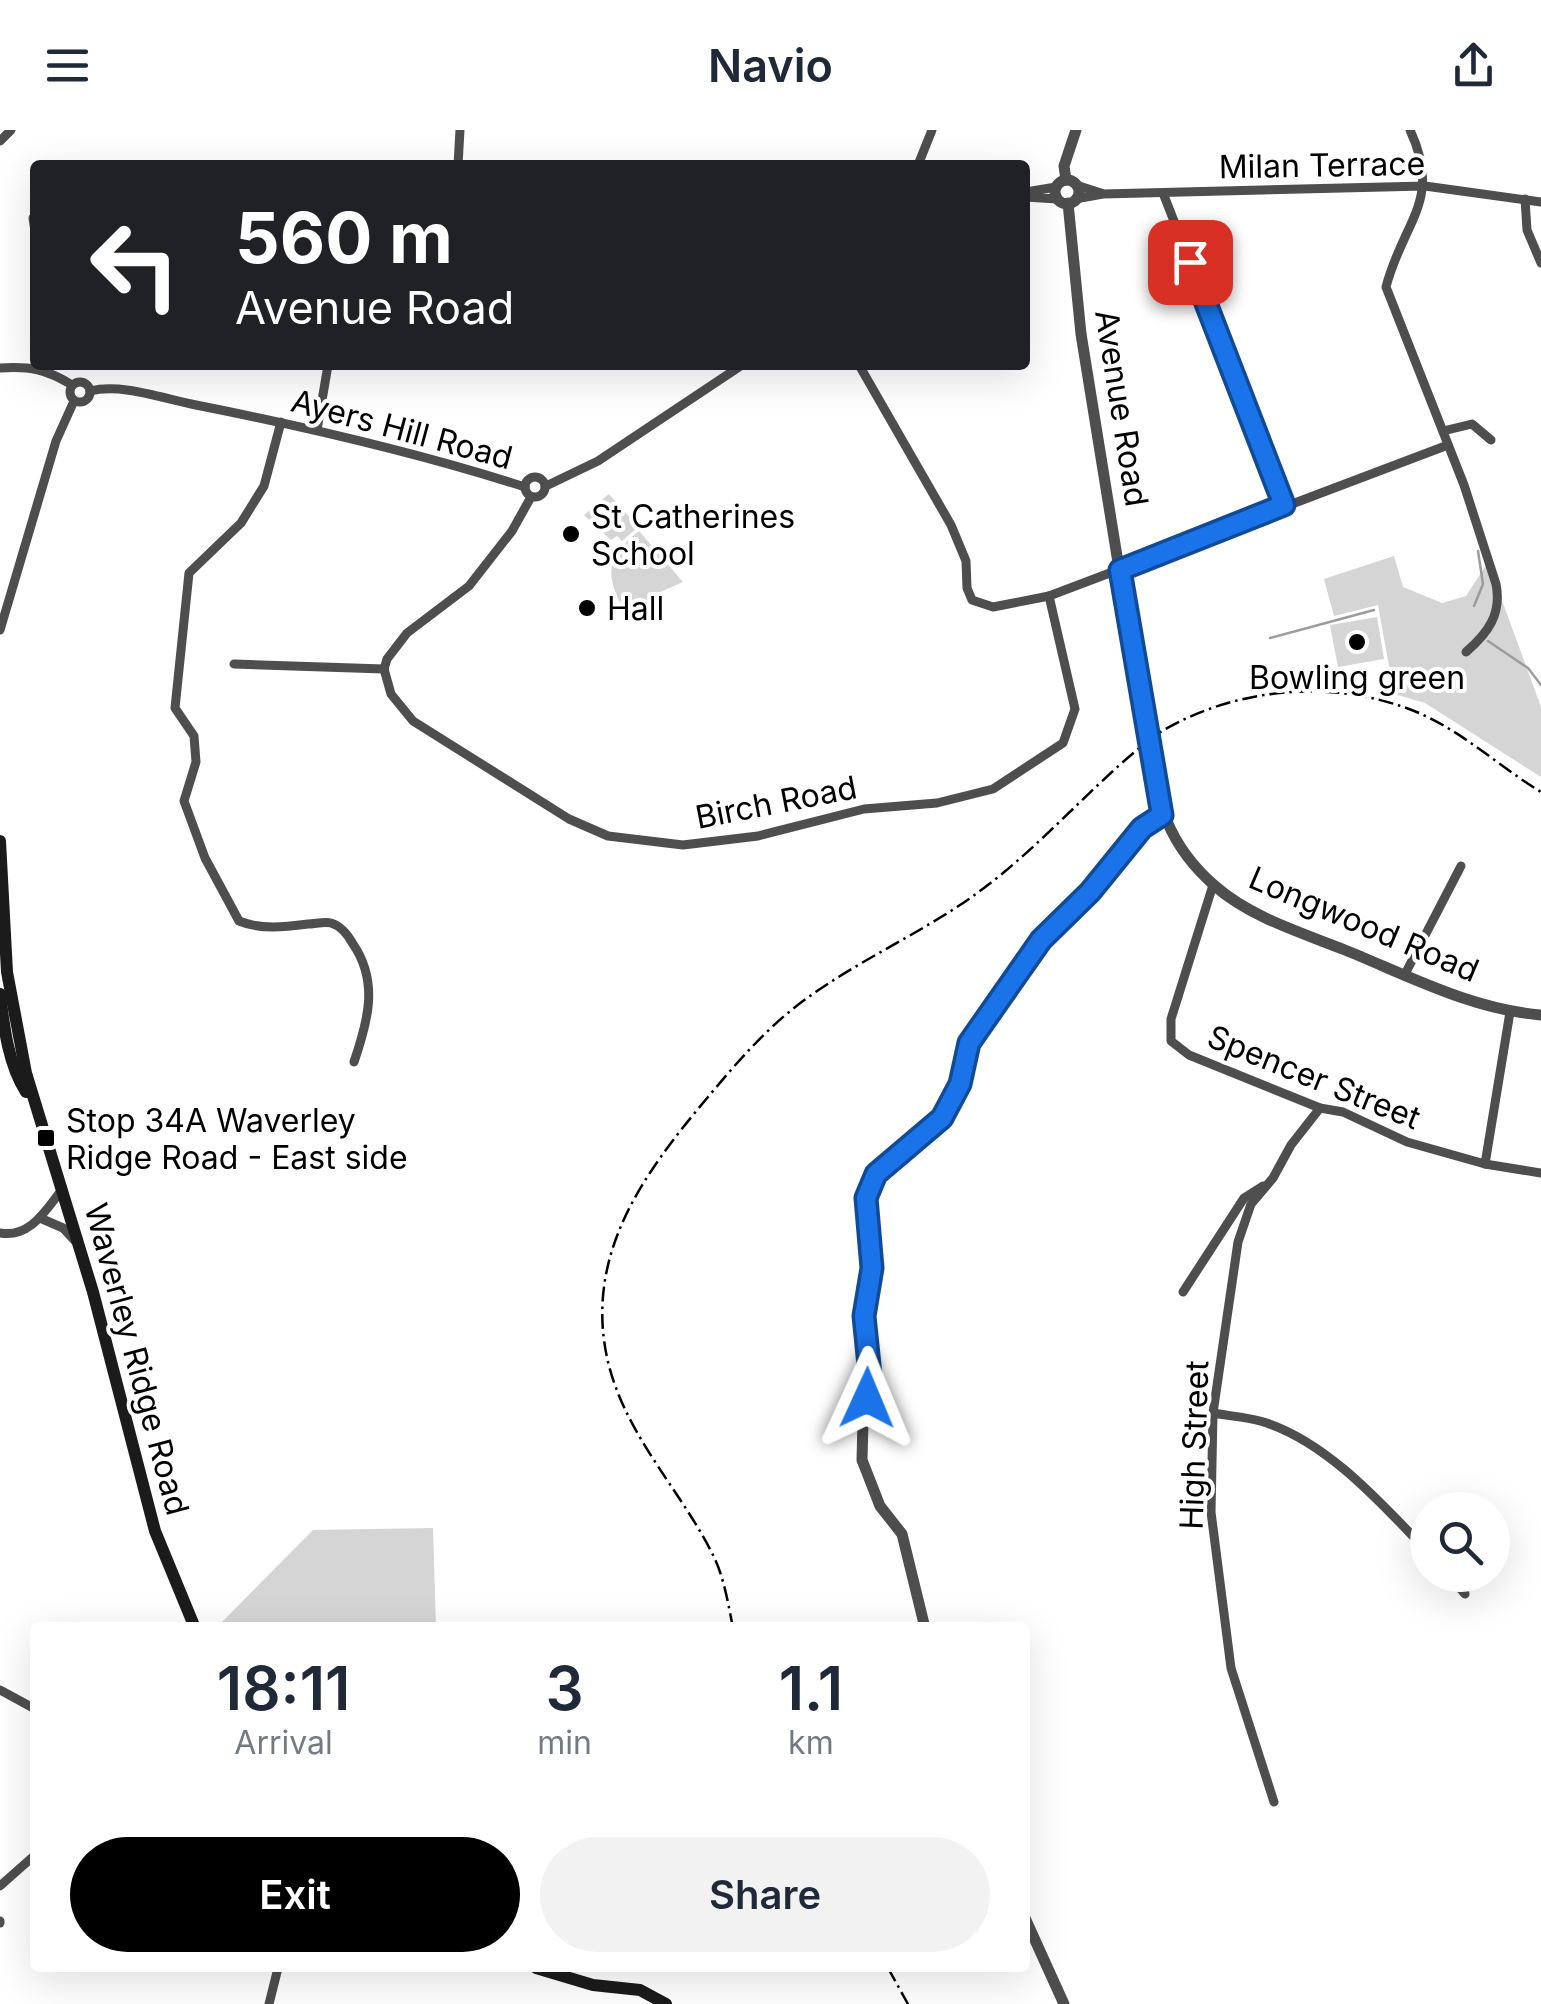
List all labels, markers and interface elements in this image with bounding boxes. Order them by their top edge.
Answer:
icon: menu [40,38,95,93]
text: Navio [708,38,833,93]
icon: share [1446,38,1501,93]
street label: Milan Terrace [1218,144,1426,186]
text: 560 m [235,195,453,280]
icon: left [70,200,200,330]
pin [1148,220,1233,305]
icon: arrive [1163,235,1218,290]
text: Avenue Road [235,280,514,335]
street label: Avenue Road [1087,307,1157,509]
street label: Ayers Hill Road [287,381,517,477]
place label: St Catherines School [591,497,795,573]
marker: St Catherines School [560,523,582,545]
place label: Hall [607,589,664,628]
marker: Hall [576,597,598,619]
marker: Bowling green [1346,631,1368,653]
place label: Bowling green [1249,658,1465,697]
street label: Birch Road [692,767,860,837]
street label: Longwood Road [1243,858,1485,990]
street label: Spencer Street [1202,1017,1426,1137]
place label: Stop 34A Waverley Ridge Road - East side [66,1101,408,1177]
marker: Stop 34A Waverley Ridge Road - East side [35,1127,57,1149]
street label: Waverley Ridge Road [77,1199,197,1519]
position arrow [815,1346,919,1450]
street label: High Street [1172,1360,1216,1530]
map controls [1410,1492,1510,1592]
button: search [1410,1492,1510,1592]
text: 18:11 [217,1652,350,1724]
text: 3 [545,1652,584,1724]
text: 1.1 [779,1652,843,1724]
text: Arrival [234,1723,333,1762]
text: min [537,1723,592,1762]
text: km [788,1723,834,1762]
button: Exit [70,1837,520,1952]
button: Share [540,1837,990,1952]

